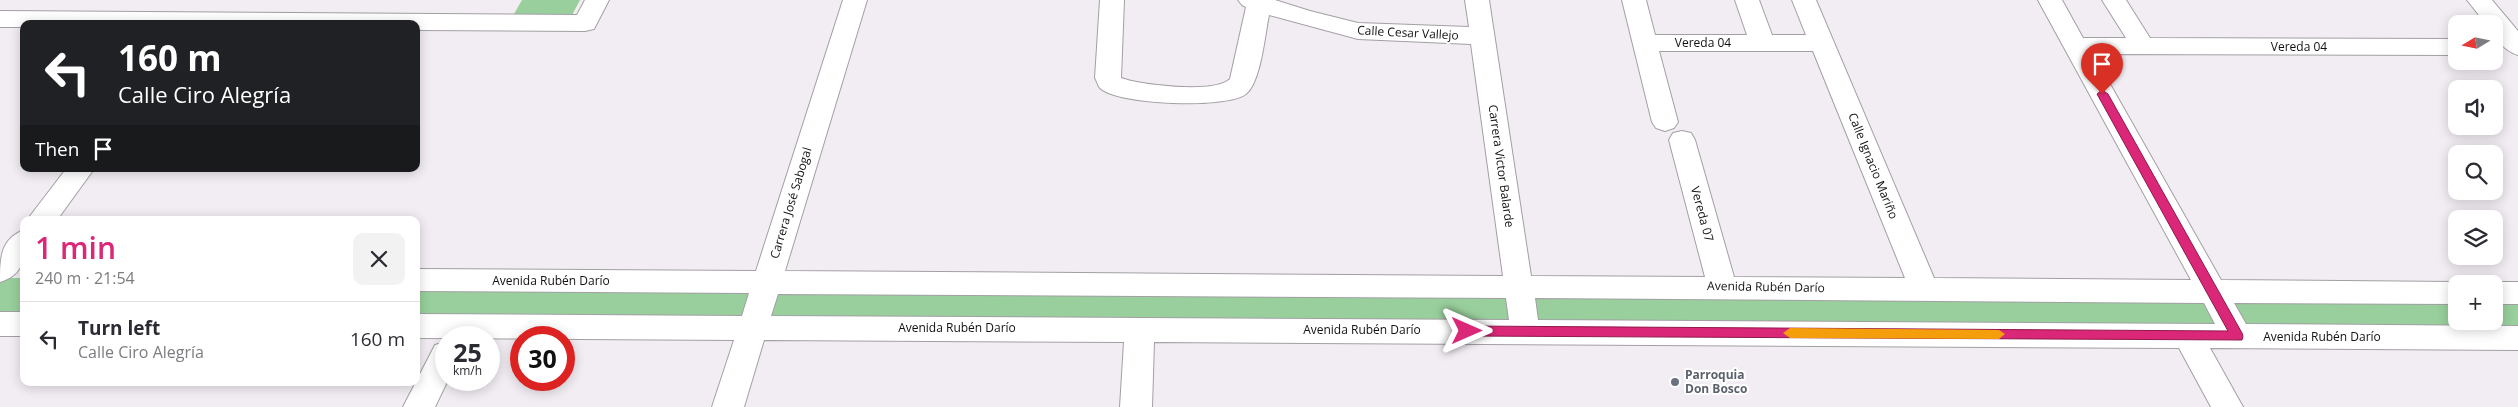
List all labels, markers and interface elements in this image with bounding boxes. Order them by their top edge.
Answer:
north arrow [2448,15,2502,70]
map controls [2448,15,2503,330]
street label: Calle Cesar Vallejo [1357,21,1459,44]
text: 160 m [118,34,222,81]
street label: Vereda 04 [1675,34,1731,51]
street label: Vereda 04 [2271,38,2327,55]
icon: left [35,40,100,105]
pin [2081,43,2123,94]
icon: arrive [2088,50,2116,78]
text: Calle Ciro Alegría [118,79,291,109]
button: sound [2448,80,2503,135]
street label: Carrera Victor Balarde [1484,103,1519,229]
street label: Calle Ignacio Mariño [1844,110,1903,221]
icon: arrive [89,135,117,163]
text: Then [35,136,79,162]
street label: Carrera José Sabogal [766,145,816,261]
button: search [2448,145,2503,200]
street label: Vereda 07 [1687,184,1718,243]
button: layers [2448,210,2503,265]
text: 1 min [35,227,116,268]
button: close [353,233,405,285]
text: 240 m · 21:54 [35,267,135,289]
street label: Avenida Rubén Darío [492,272,610,289]
button: + [2448,275,2503,330]
street label: Avenida Rubén Darío [1707,277,1825,296]
position arrow [1440,304,1492,356]
text: Turn left [78,315,160,341]
street label: Avenida Rubén Darío [898,319,1016,336]
street label: Avenida Rubén Darío [1303,321,1421,338]
icon: left [35,325,63,353]
text: 160 m [350,326,405,352]
speed limit sign: 30 [510,326,575,391]
street label: Avenida Rubén Darío [2263,328,2381,345]
text: 25 [453,335,482,369]
text: Calle Ciro Alegría [78,341,204,363]
text: km/h [453,362,482,379]
place label: Parroquia Don Bosco [1685,366,1747,397]
marker: Parroquia Don Bosco [1669,376,1681,388]

